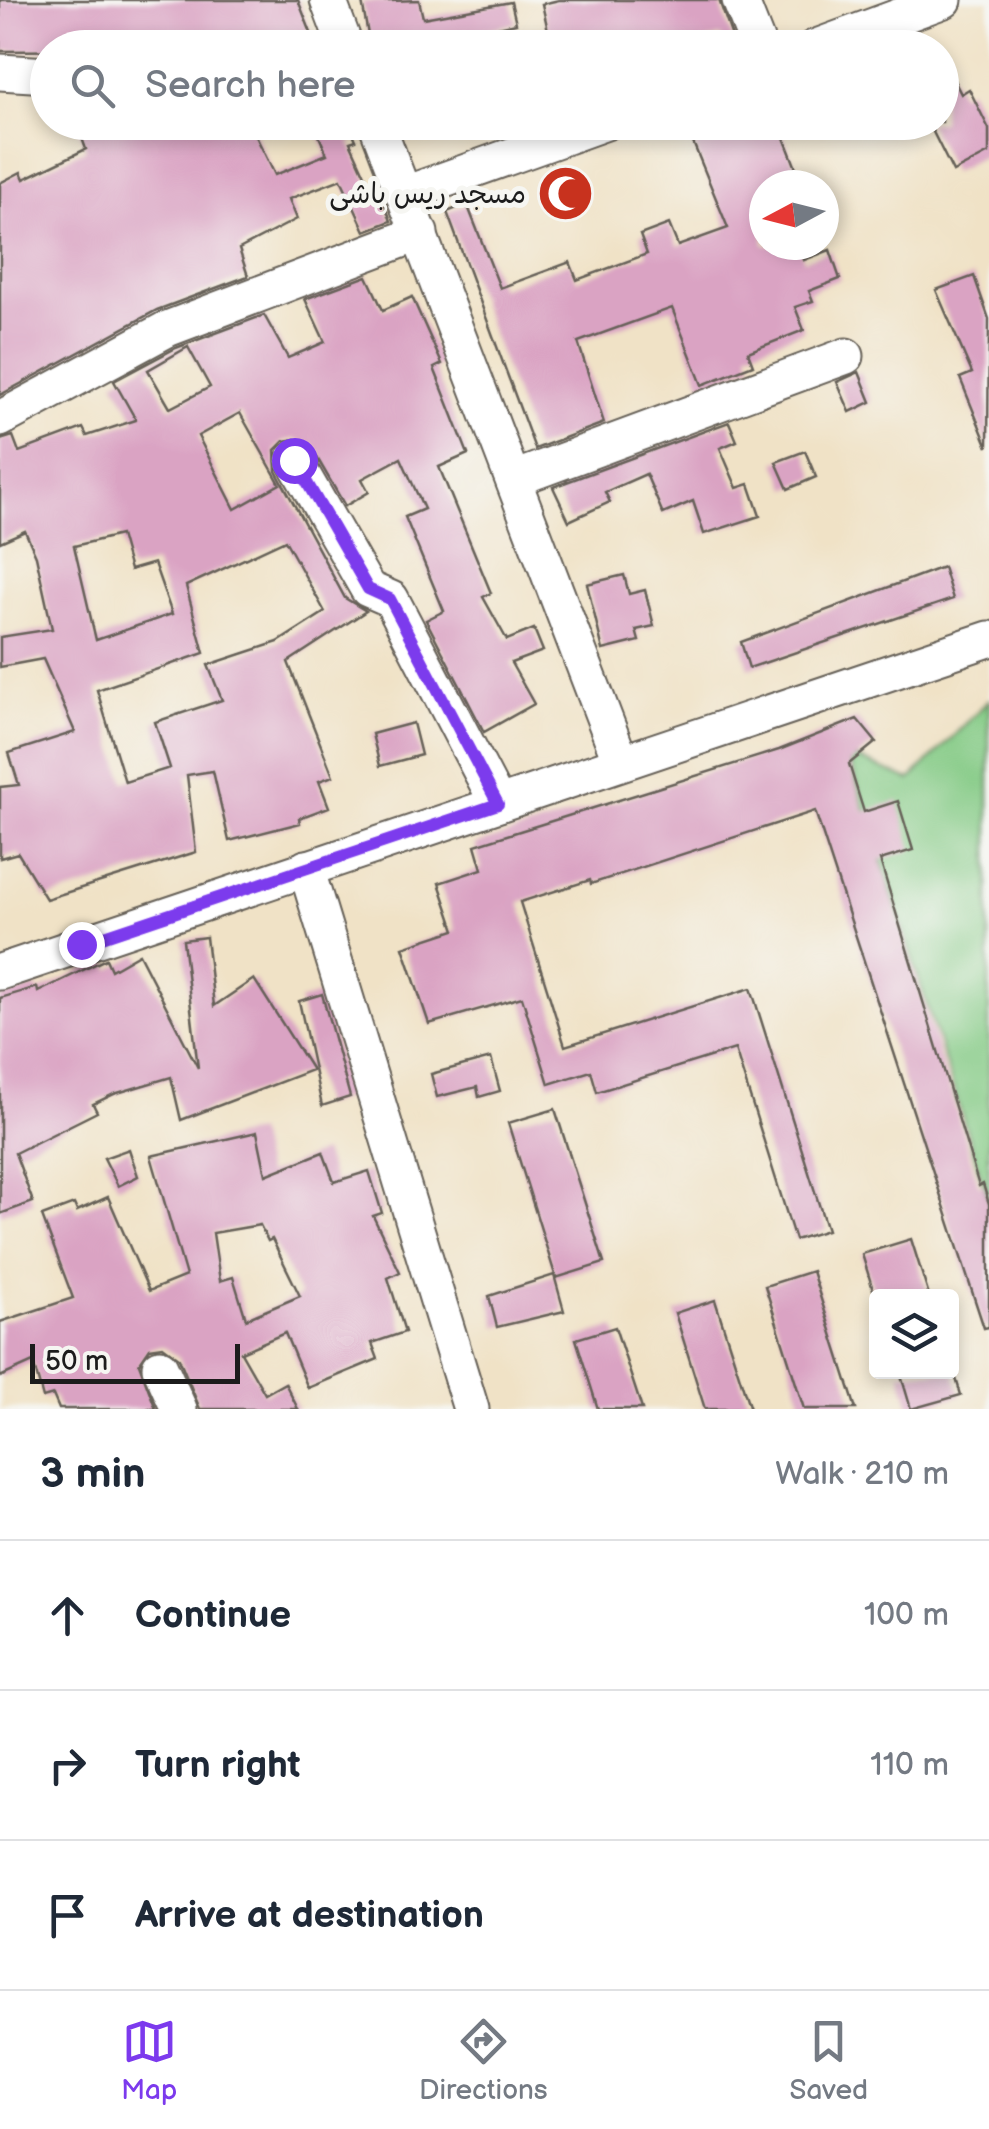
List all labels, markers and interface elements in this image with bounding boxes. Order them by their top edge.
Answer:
search box [30,30,959,140]
icon: search [65,58,120,113]
text: Search here [145,63,356,108]
mosque icon: مسجد ریس باشی [535,163,595,223]
north arrow [749,170,839,260]
place label: مسجد ریس باشی [329,178,526,211]
route start [272,438,318,484]
route end [59,922,105,968]
map controls [869,1289,959,1379]
button: layers [869,1289,959,1379]
scale bar [30,1339,240,1384]
text: 50 m [45,1345,108,1378]
text: 3 min [40,1449,145,1500]
text: Walk · 210 m [775,1455,949,1494]
icon: ahead [40,1588,95,1643]
text: Continue [135,1593,291,1638]
text: 100 m [864,1596,949,1635]
icon: right [40,1738,95,1793]
text: Turn right [135,1743,300,1788]
text: 110 m [870,1746,949,1785]
icon: arrive [40,1888,95,1943]
text: Arrive at destination [135,1893,484,1938]
tab: Map [121,2014,177,2107]
tab: Directions [419,2014,548,2107]
tab: Saved [790,2014,868,2107]

